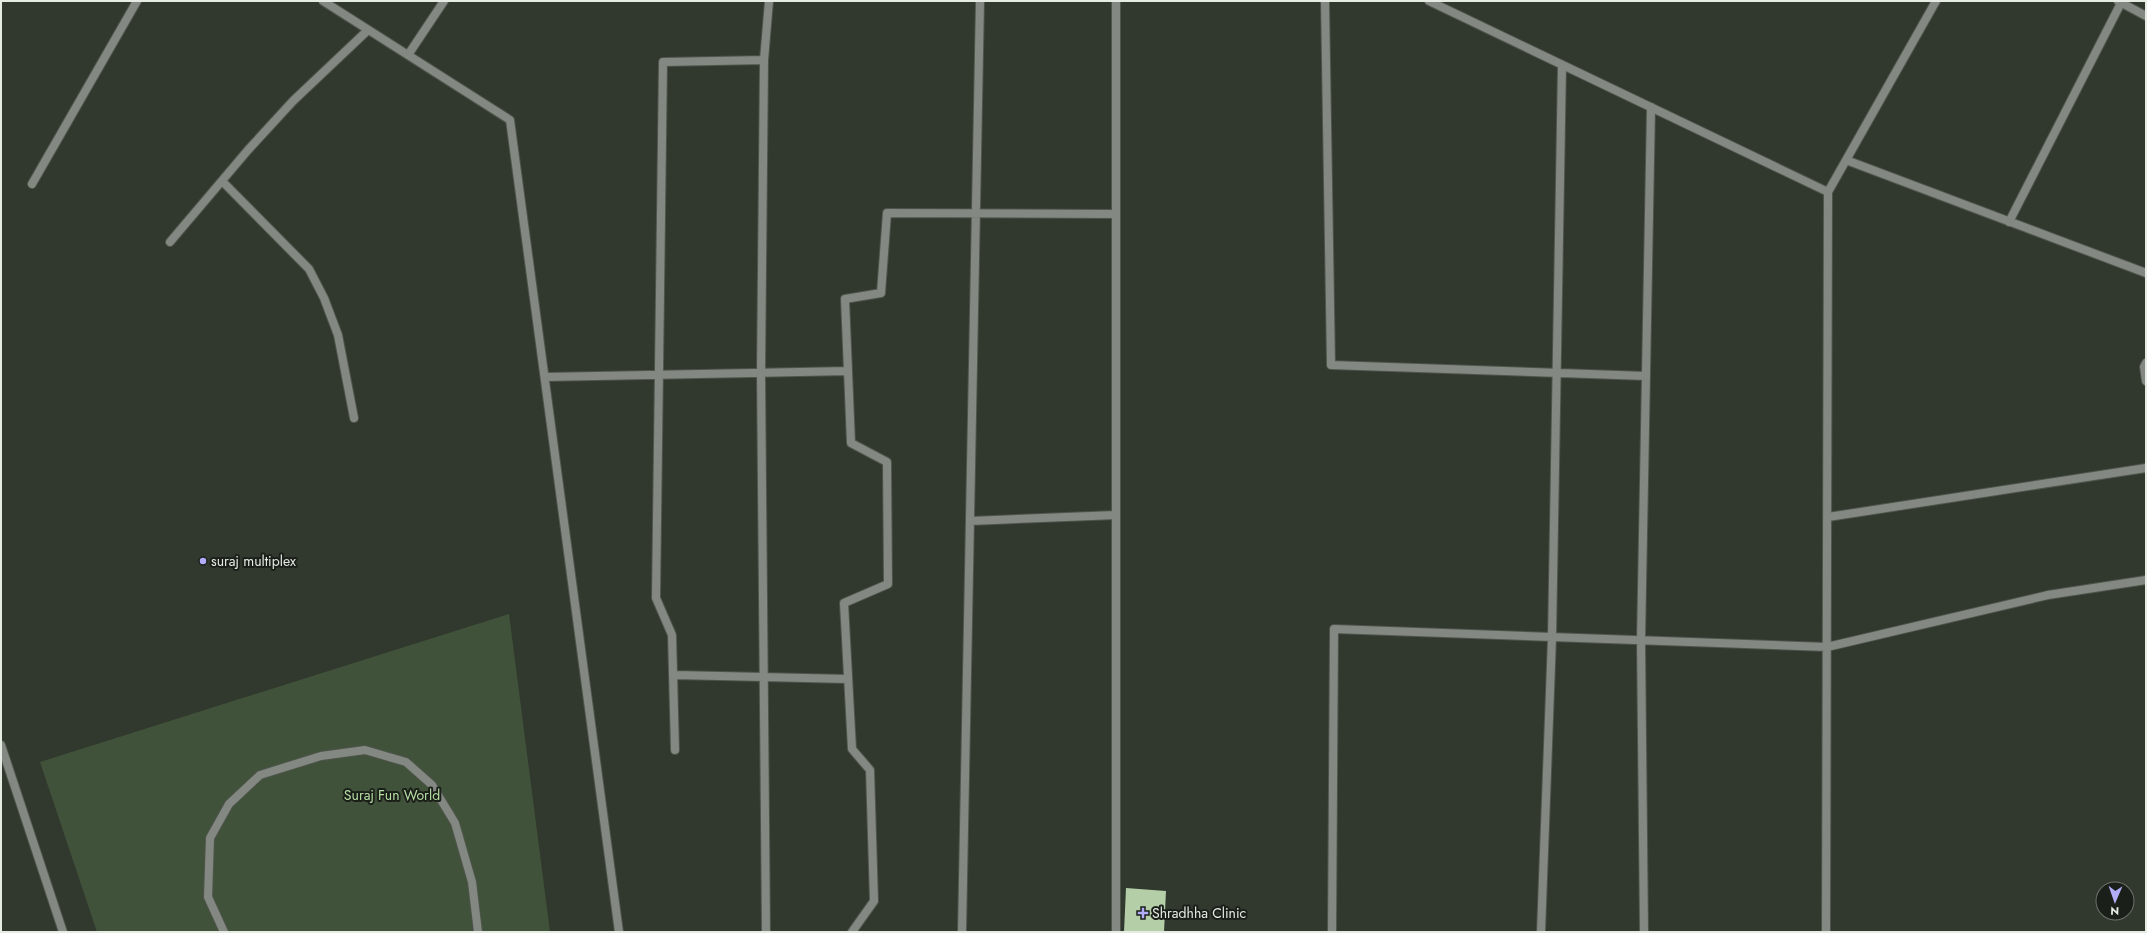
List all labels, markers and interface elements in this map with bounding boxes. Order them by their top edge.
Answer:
place label: suraj multiplex [211,551,296,571]
marker: suraj multiplex [198,556,208,566]
park label: Suraj Fun World [344,785,440,805]
north arrow [2095,881,2135,921]
place label: Shradhha Clinic [1152,903,1246,923]
text: N [2110,903,2119,919]
marker: Shradhha Clinic [1137,907,1149,919]

